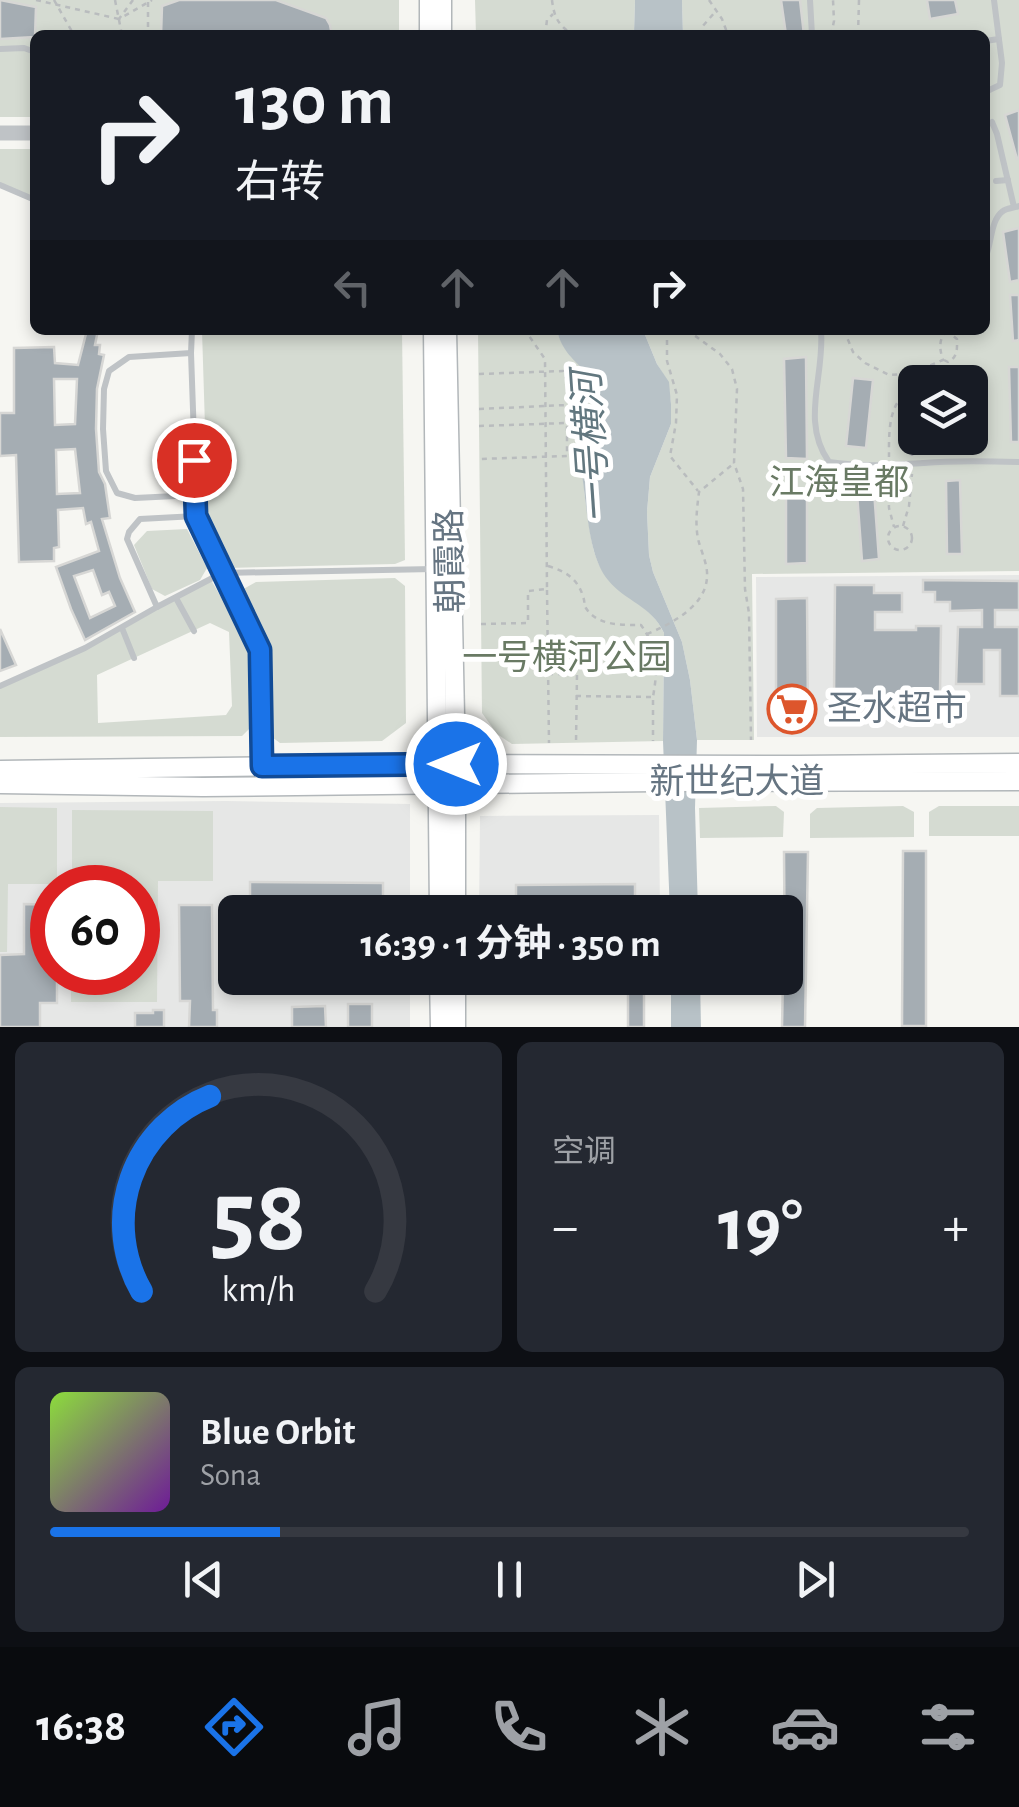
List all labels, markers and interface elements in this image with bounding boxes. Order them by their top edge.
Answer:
text: 130 m [235,67,394,137]
icon: right [70,70,200,200]
text: 右转 [235,161,325,206]
icon: left [325,260,380,315]
icon: ahead [430,260,485,315]
icon: ahead [535,260,590,315]
icon: right [640,260,695,315]
water label: 一号横河 [566,363,617,524]
map controls [898,365,988,455]
button: layers [898,365,988,455]
pin [152,418,237,503]
icon: arrive [167,433,222,488]
park label: 江海皇都 [769,464,909,501]
street label: 朝霞路 [431,508,469,614]
park label: 一号横河公园 [462,639,672,676]
supermarket icon: 圣水超市 [766,683,818,735]
place label: 圣水超市 [827,690,967,727]
position arrow [404,712,508,816]
street label: 新世纪大道 [649,763,825,800]
speed limit sign: 60 [30,865,160,995]
text: 16:39 · 1 分钟 · 350 m [360,926,661,964]
text: 空调 [552,1136,616,1168]
text: 58 [210,1166,307,1270]
text: 19° [718,1189,803,1264]
text: − [552,1200,578,1255]
text: + [943,1200,969,1255]
text: km/h [222,1272,295,1308]
text: Blue Orbit [200,1414,355,1452]
text: Sona [200,1459,261,1491]
icon: previous [176,1552,231,1607]
icon: pause [482,1552,537,1607]
icon: next [788,1552,843,1607]
icon: directions [199,1692,269,1762]
icon: music [342,1692,412,1762]
icon: phone [484,1692,554,1762]
icon: climate [627,1692,697,1762]
icon: car [770,1692,840,1762]
icon: filters [913,1692,983,1762]
text: 16:38 [36,1704,126,1749]

